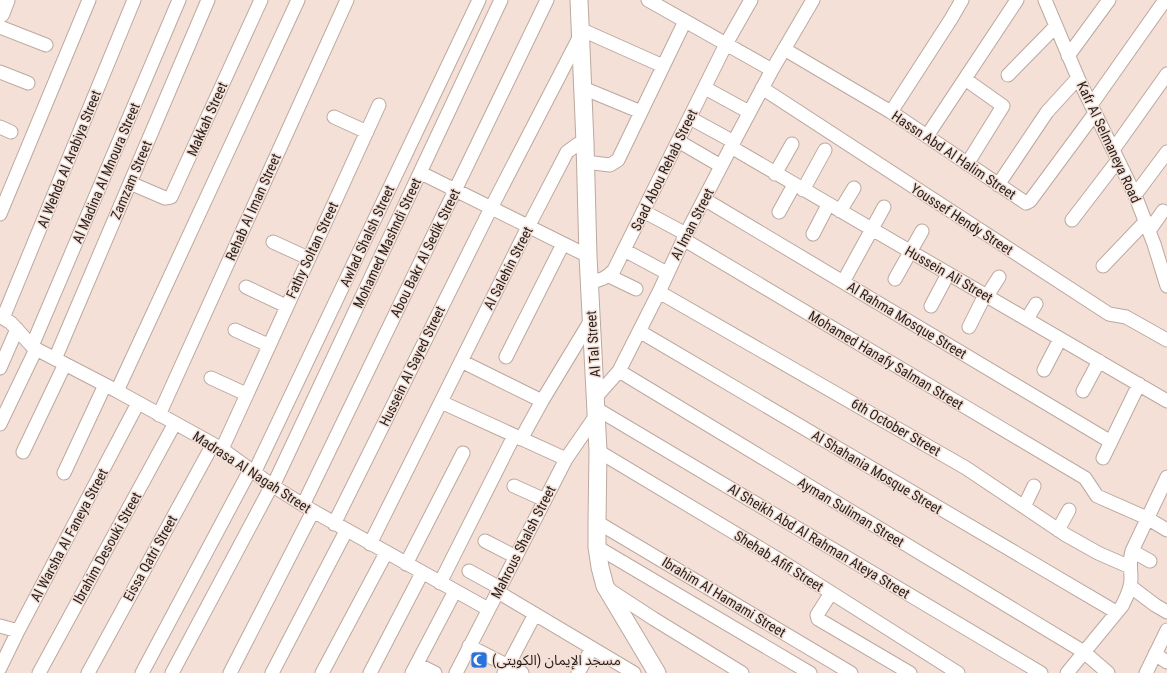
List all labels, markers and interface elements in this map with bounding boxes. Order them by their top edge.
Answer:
street label: Makkah Street [184,79,230,159]
street label: Kafr Al Selmaneya Road [1074,79,1144,205]
street label: Al Wehda Al Arabiya Street [34,88,104,230]
street label: Al Madina Al Mnoura Street [69,100,143,246]
street label: Saad Abou Rehab Street [628,107,700,233]
street label: Hassn Abd Al Halim Street [889,107,1019,203]
street label: Zamzam Street [107,138,155,222]
street label: Rehab Al Iman Street [222,151,284,263]
street label: Mohamed Mashndi Street [350,175,424,311]
street label: Youssef Hendy Street [908,180,1016,258]
street label: Awlad Shalsh Street [336,183,398,289]
street label: Abou Bakr Al Sedik Street [387,186,463,320]
street label: Al Iman Street [667,186,717,262]
street label: Fathy Soltan Street [283,199,341,301]
street label: Al Salehin Street [480,224,536,312]
street label: Hussein Ali Street [902,242,996,306]
street label: Al Rahma Mosque Street [845,278,969,362]
street label: Hussein Al Sayed Street [376,303,448,429]
street label: Mohamed Hanafy Salman Street [806,307,966,413]
street label: Al Tal Street [583,310,603,378]
street label: 6th October Street [848,395,944,459]
street label: Al Shahania Mosque Street [809,427,945,517]
street label: Madrasa Al Nagah Street [190,428,314,516]
street label: Al Warsha Al Faneya Street [27,466,111,604]
street label: Ayman Suliman Street [795,474,907,550]
street label: Al Sheikh Abd Al Rahman Ateya Street [725,480,913,602]
street label: Mahrous Shalsh Street [488,483,558,601]
street label: Ibrahim Desouki Street [70,489,144,607]
street label: Eissa Qatri Street [120,512,180,604]
street label: Shehab Afifi Street [732,527,826,595]
street label: Ibrahim Al Hamami Street [659,554,789,640]
mosque icon: مسجد الإيمان (الكويتى) [469,650,489,670]
place label: مسجد الإيمان (الكويتى) [492,652,621,670]

